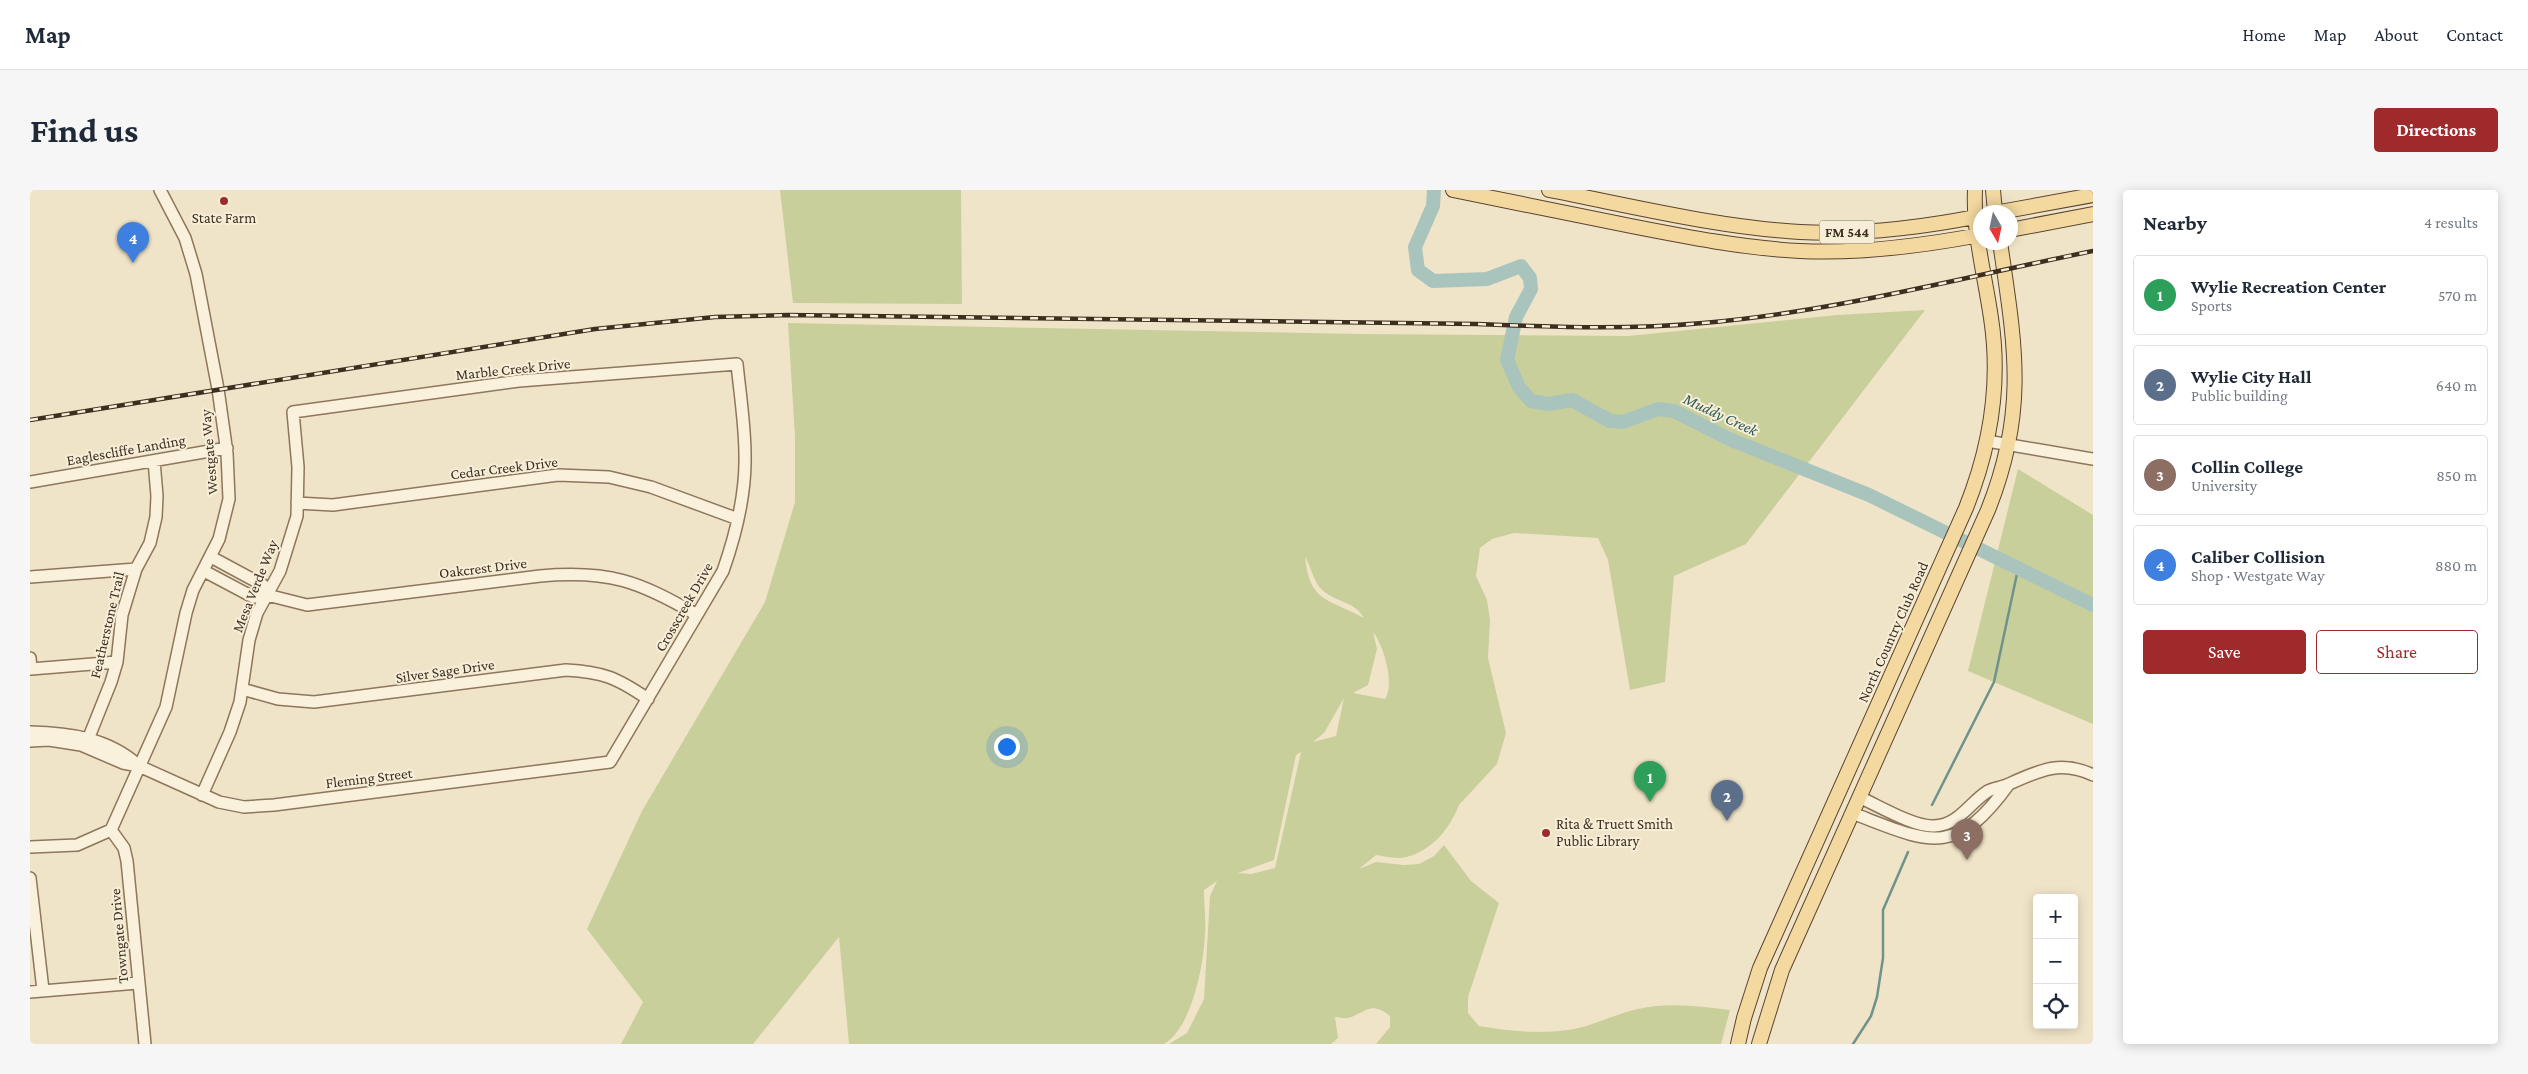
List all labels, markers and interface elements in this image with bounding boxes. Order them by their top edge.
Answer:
text: Map [25,21,71,48]
text: Home [2243,25,2286,45]
text: Map [2314,25,2346,45]
text: About [2374,25,2418,45]
text: Contact [2446,25,2503,45]
button: Directions [2374,108,2498,152]
text: Find us [30,111,138,150]
marker: State Farm [218,195,230,207]
north arrow [1973,205,2018,250]
place label: State Farm [192,210,256,226]
text: Nearby [2143,211,2207,235]
text: 4 results [2424,214,2478,231]
road number: FM 544 [1820,221,1874,244]
pin: 4 [117,222,149,263]
text: Wylie Recreation Center [2191,276,2386,297]
text: 1 [2157,287,2163,304]
text: 570 m [2438,287,2477,304]
text: Sports [2191,297,2232,314]
street label: Marble Creek Drive [455,355,572,383]
text: Wylie City Hall [2191,366,2311,387]
text: 2 [2156,377,2164,394]
text: 640 m [2436,377,2477,394]
text: Public building [2191,387,2288,404]
water label: Muddy Creek [1680,389,1761,440]
street label: Westgate Way [197,408,222,495]
street label: Eaglescliffe Landing [65,432,187,469]
street label: Cedar Creek Drive [449,453,559,483]
text: Collin College [2191,456,2303,477]
text: 3 [2156,467,2164,484]
text: 850 m [2436,467,2477,484]
text: University [2191,477,2257,494]
street label: Mesa Verde Way [229,537,282,635]
text: Caliber Collision [2191,546,2325,567]
street label: Oakcrest Drive [438,555,528,581]
text: 4 [2156,557,2164,574]
text: 880 m [2435,557,2477,574]
street label: Crosscreek Drive [652,559,716,654]
street label: North Country Club Road [1855,559,1932,705]
text: Shop · Westgate Way [2191,567,2325,584]
street label: Featherstone Trail [87,570,127,680]
button: Save [2143,630,2306,674]
button: Share [2316,630,2478,674]
street label: Silver Sage Drive [395,656,496,687]
your location [994,734,1020,760]
pin: 1 [1634,761,1666,802]
street label: Fleming Street [325,765,414,792]
pin: 2 [1711,780,1743,821]
place label: Rita & Truett Smith Public Library [1556,816,1673,850]
pin: 3 [1951,819,1983,860]
marker: Rita & Truett Smith Public Library [1540,827,1552,839]
street label: Towngate Drive [107,887,132,984]
map controls [2033,894,2078,1029]
button: + [2033,894,2078,939]
button: − [2033,939,2078,984]
button: locate [2033,984,2078,1029]

